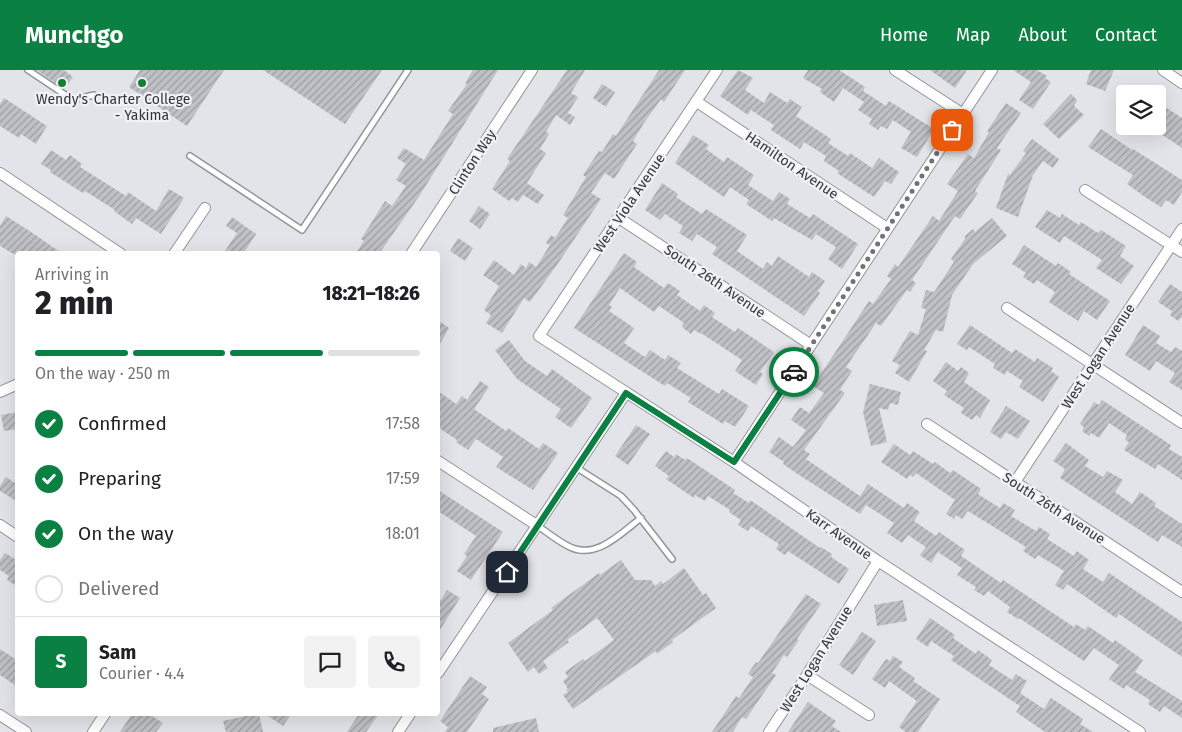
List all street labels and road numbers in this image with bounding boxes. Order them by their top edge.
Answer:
street label: Clinton Way [445,126,500,198]
street label: Hamilton Avenue [742,128,841,203]
street label: West Viola Avenue [590,150,669,256]
street label: South 26th Avenue [661,241,769,322]
street label: West Logan Avenue [1058,300,1139,412]
street label: South 26th Avenue [999,469,1108,548]
street label: Karr Avenue [802,505,875,563]
street label: West Logan Avenue [777,603,856,716]

